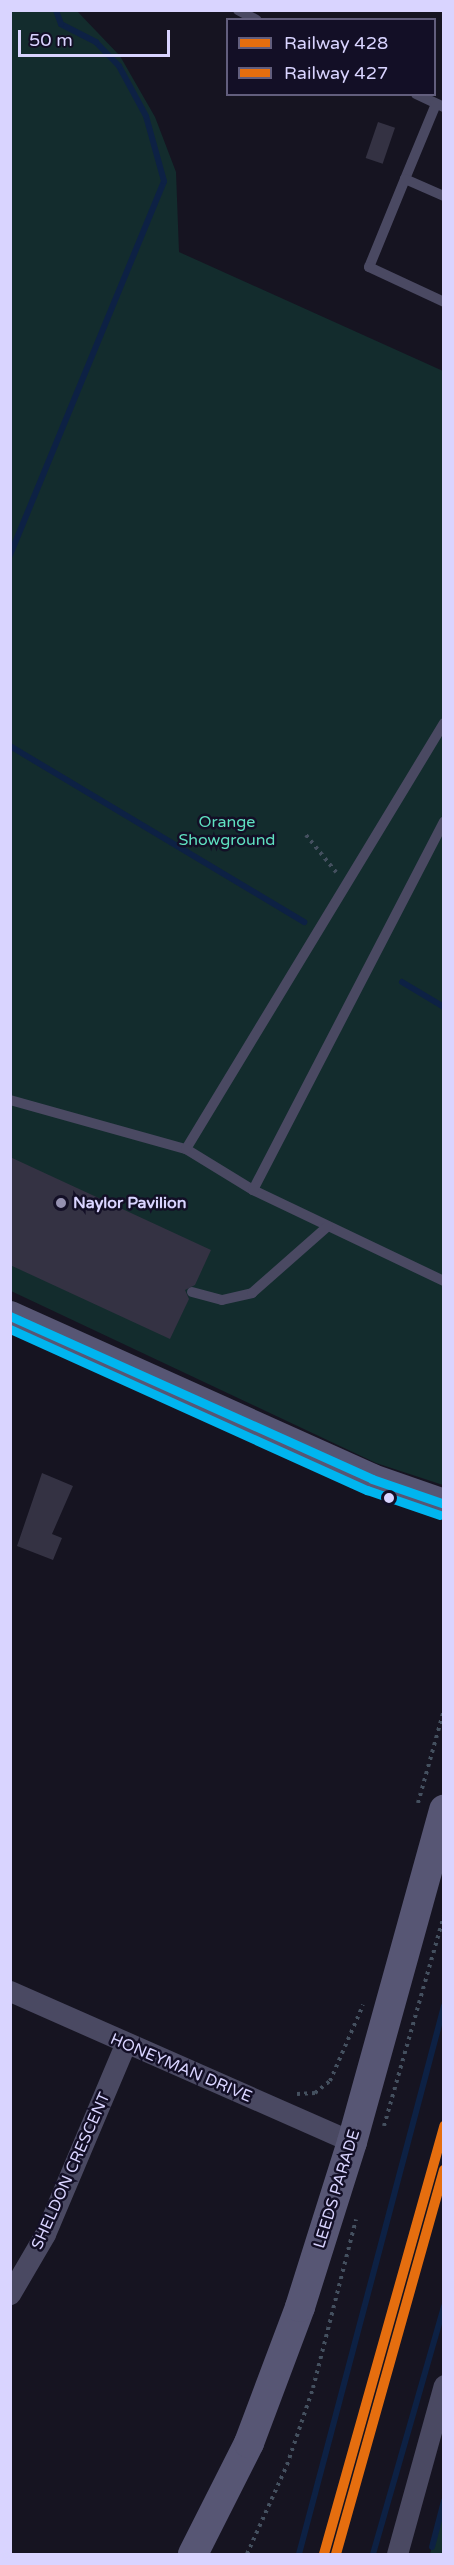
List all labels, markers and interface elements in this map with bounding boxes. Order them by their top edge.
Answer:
scale bar [21,18,172,56]
legend [226,18,436,96]
text: 50 m [29,29,73,51]
text: Railway 428 [284,32,388,54]
text: Railway 427 [284,62,388,84]
park label: Orange Showground [179,812,275,850]
place label: Naylor Pavilion [73,1193,186,1213]
marker: Naylor Pavilion [54,1196,68,1210]
unlabelled marker [383,1492,395,1504]
street label: HONEYMAN DRIVE [107,2029,255,2107]
street label: SHELDON CRESCENT [28,2090,114,2252]
street label: LEEDS PARADE [310,2127,364,2251]

